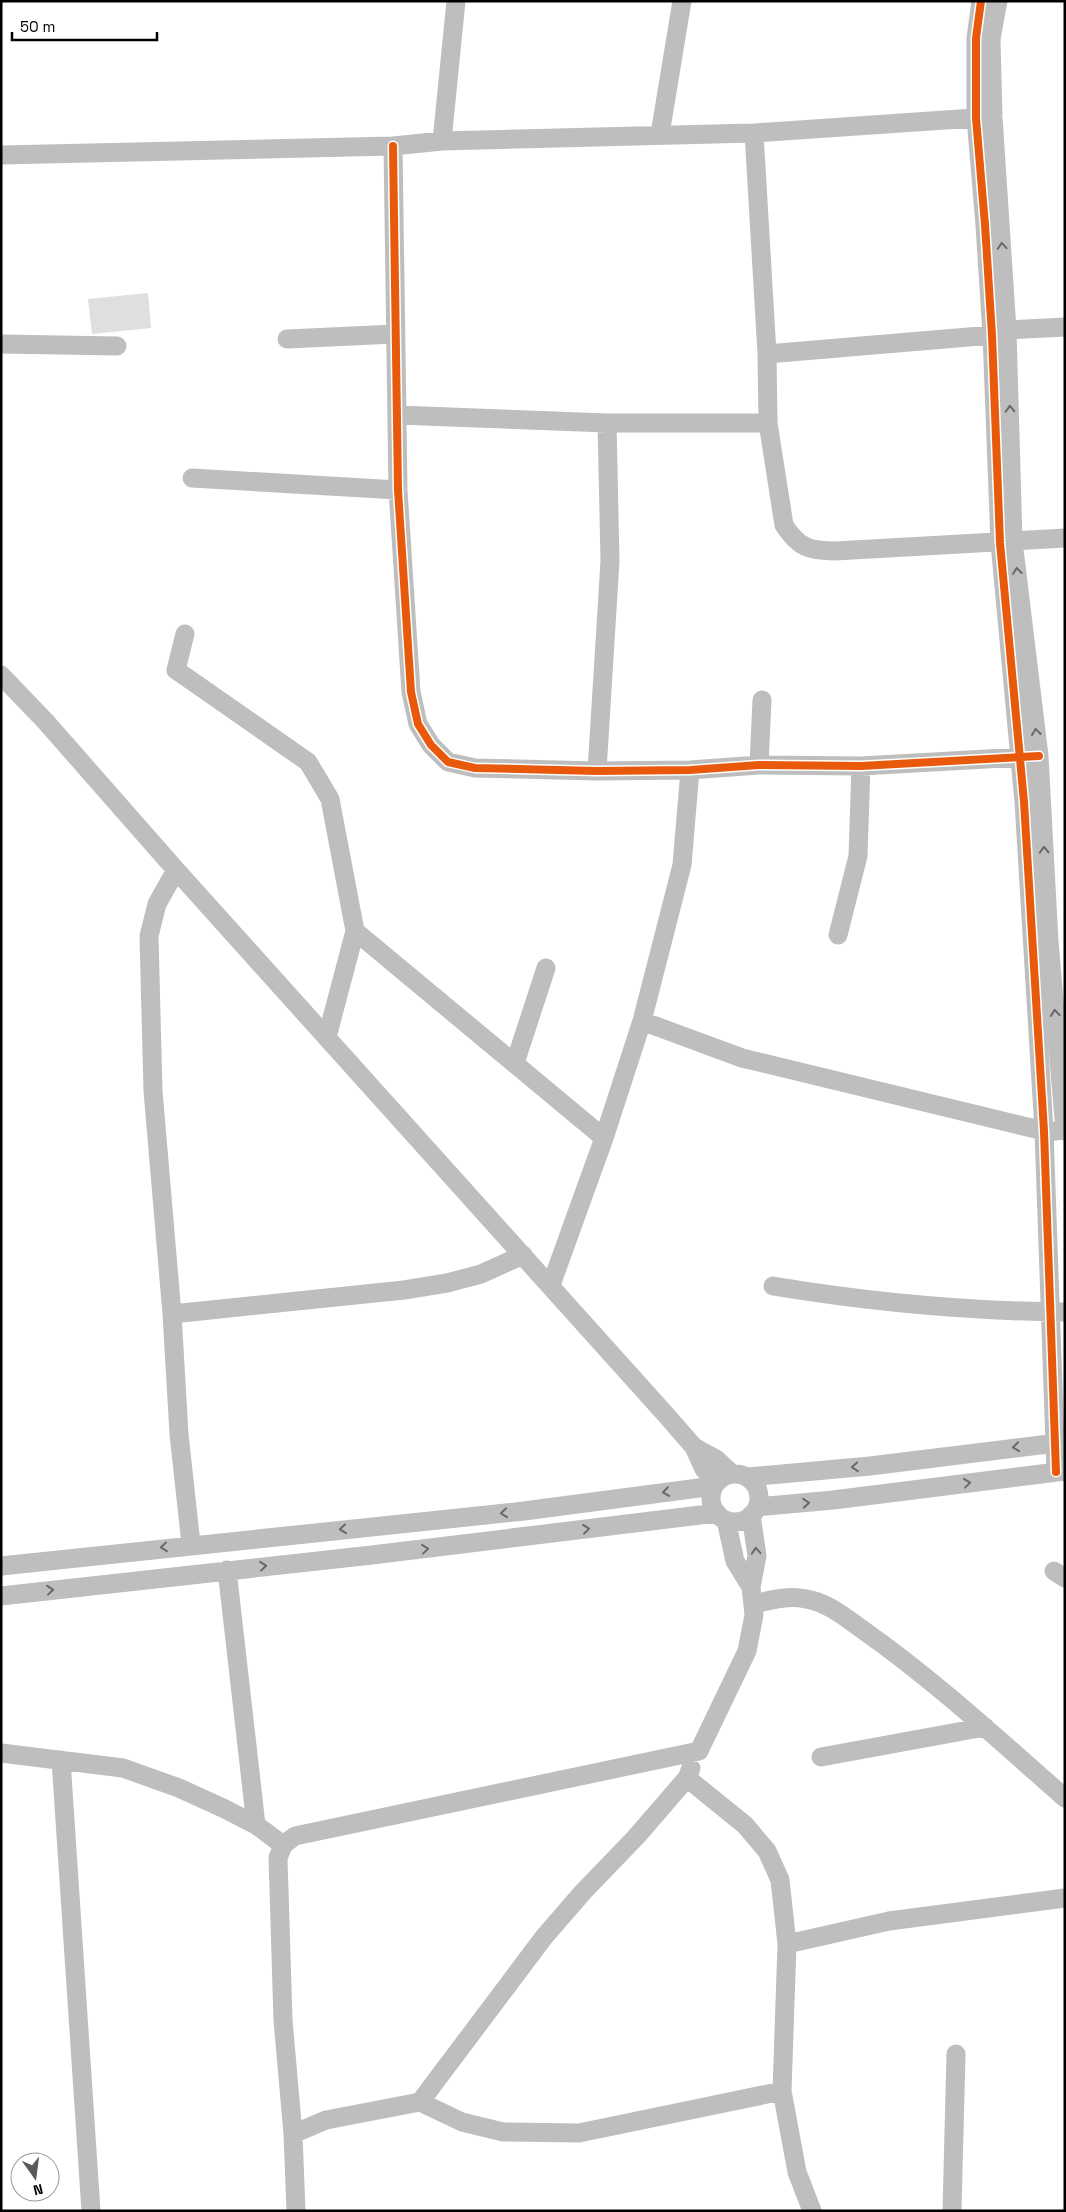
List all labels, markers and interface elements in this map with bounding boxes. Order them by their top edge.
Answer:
scale bar [12,10,158,42]
text: 50 m [20,17,55,36]
one-way arrow [997,242,1008,250]
one-way arrow [1004,404,1015,412]
one-way arrow [1012,567,1023,575]
one-way arrow [1031,728,1042,736]
one-way arrow [1039,846,1050,854]
one-way arrow [1050,1008,1061,1016]
one-way arrow [1012,1442,1021,1452]
one-way arrow [851,1461,859,1472]
one-way arrow [963,1478,971,1489]
one-way arrow [661,1486,669,1497]
one-way arrow [802,1498,810,1509]
one-way arrow [500,1507,508,1518]
one-way arrow [338,1523,346,1534]
one-way arrow [583,1524,591,1535]
one-way arrow [159,1541,167,1552]
one-way arrow [421,1544,429,1554]
one-way arrow [750,1547,761,1555]
one-way arrow [260,1561,268,1572]
one-way arrow [46,1585,54,1596]
north arrow [10,2152,60,2202]
text: N [31,2180,45,2199]

